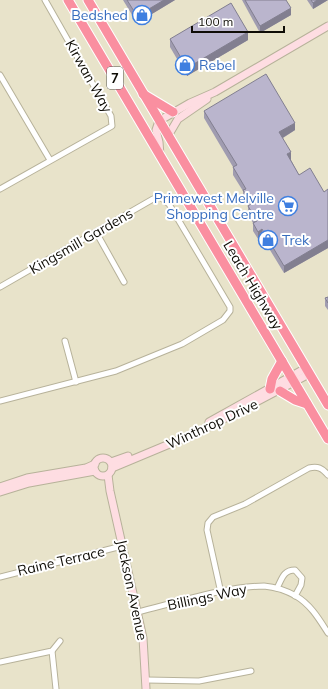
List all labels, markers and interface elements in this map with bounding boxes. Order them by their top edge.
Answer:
shop icon: Bedshed [131,4,153,26]
place label: Bedshed [71,6,128,24]
scale bar [192,8,284,34]
text: 100 m [198,14,233,29]
street label: Kirwan Way [62,36,117,116]
shop icon: Rebel [174,54,196,76]
place label: Rebel [199,56,236,74]
road number: 7 [107,67,123,89]
place label: Primewest Melville Shopping Centre [154,189,274,223]
supermarket icon: Primewest Melville Shopping Centre [277,195,299,217]
street label: Kingsmill Gardens [26,204,136,278]
shop icon: Trek [257,229,279,251]
place label: Trek [282,231,310,249]
street label: Leach Highway [219,237,287,333]
street label: Winthrop Drive [163,395,261,453]
street label: Jackson Avenue [113,538,151,642]
street label: Raine Terrace [16,542,106,580]
street label: Billings Way [166,580,249,614]

